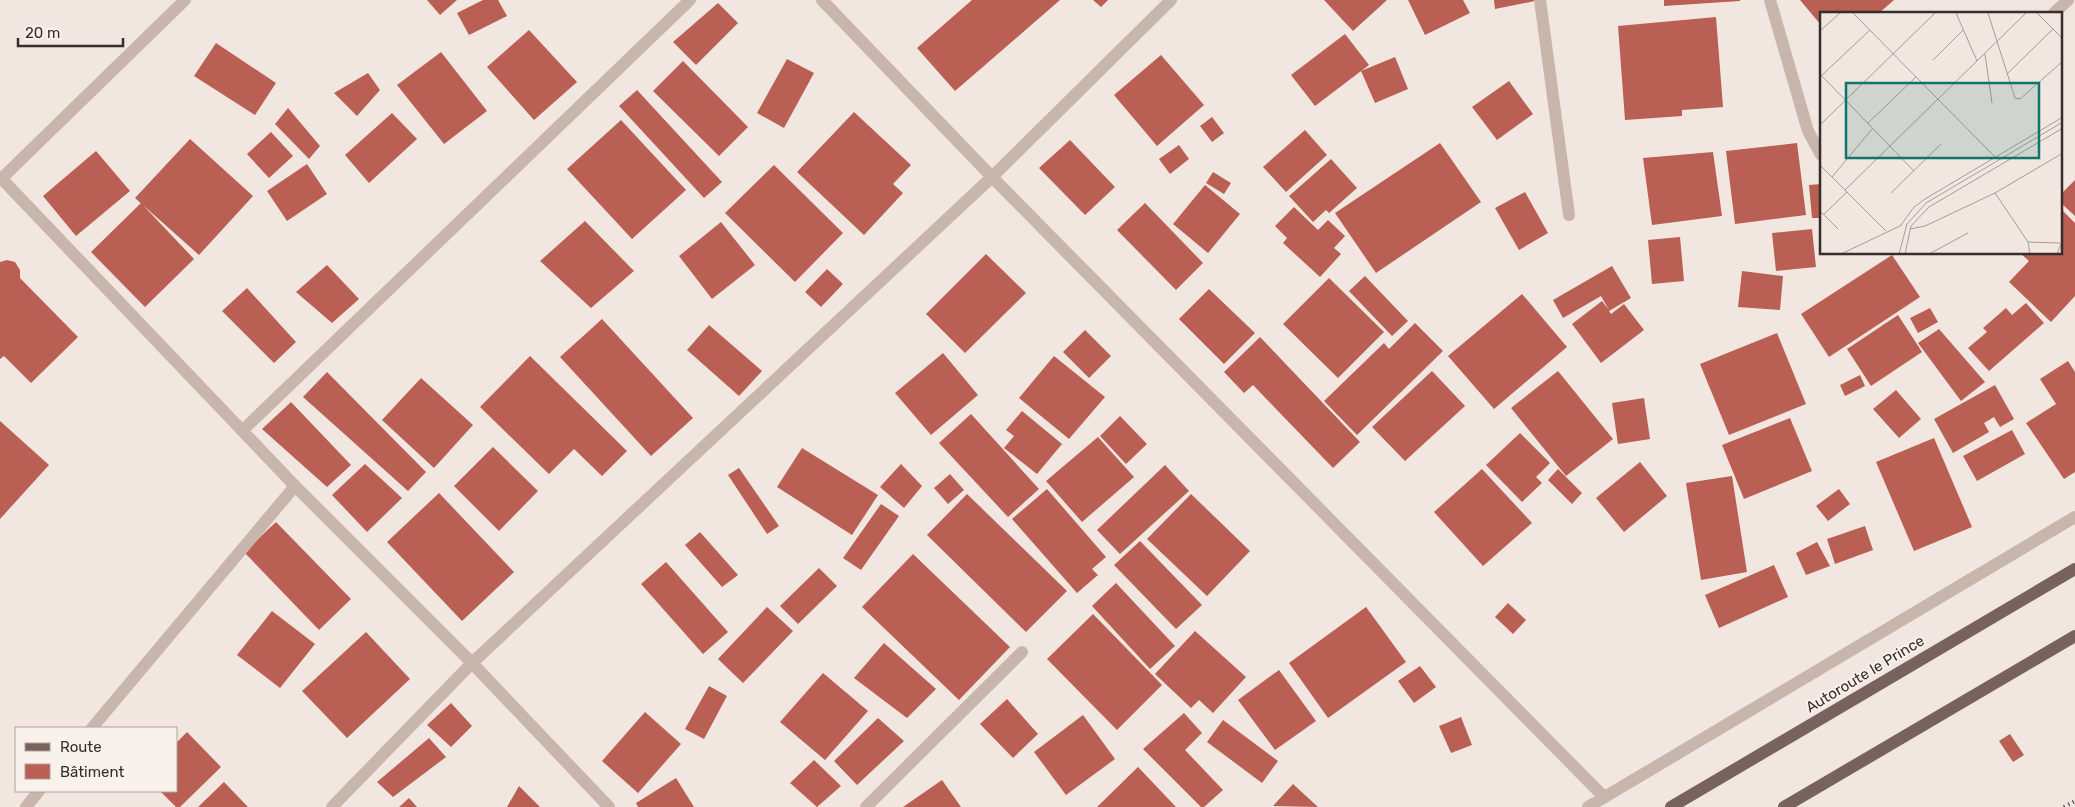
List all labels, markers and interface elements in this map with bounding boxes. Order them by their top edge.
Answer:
inset map [1820,12,2062,255]
scale bar [18,15,122,47]
text: 20 m [25,24,60,42]
street label: Autoroute le Prince [1802,632,1928,716]
legend [15,727,178,792]
text: Route [60,738,102,756]
text: Bâtiment [60,763,124,781]

